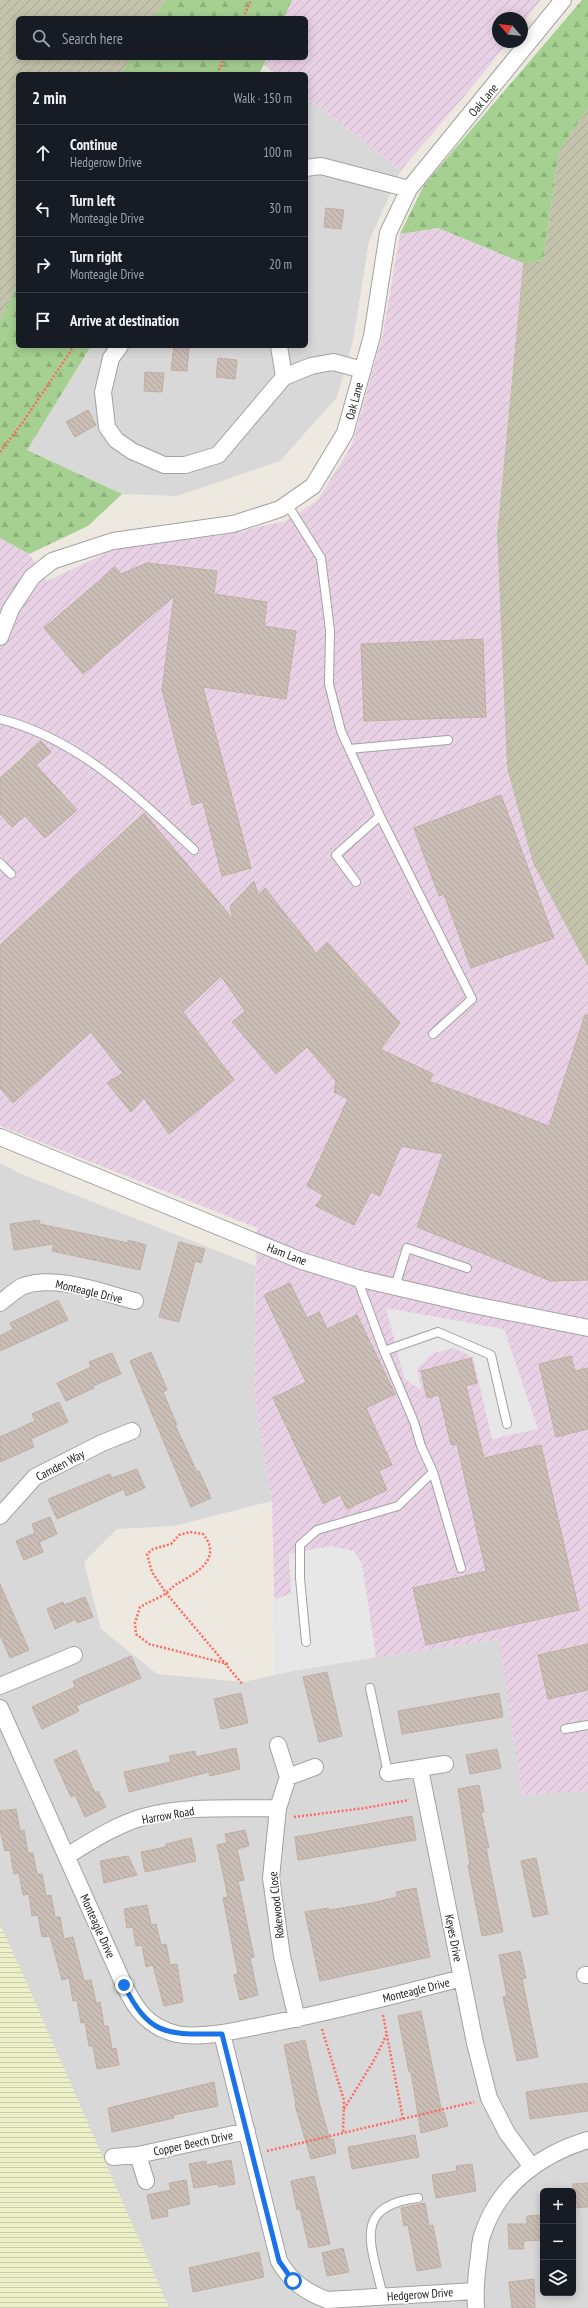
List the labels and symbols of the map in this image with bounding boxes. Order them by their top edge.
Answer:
north arrow [492,12,528,48]
street label: Oak Lane [465,81,501,119]
street label: Oak Lane [342,381,366,421]
street label: Ham Lane [265,1240,309,1268]
street label: Monteagle Drive [54,1276,124,1306]
street label: Camden Way [33,1446,87,1484]
street label: Harrow Road [141,1803,195,1827]
street label: Rokewood Close [265,1871,287,1939]
street label: Monteagle Drive [77,1892,119,1960]
street label: Keyes Drive [442,1913,466,1963]
street label: Monteagle Drive [381,1974,451,2006]
route end [115,1976,133,1994]
street label: Copper Beech Drive [152,2127,234,2159]
route start [284,2272,302,2290]
street label: Hedgerow Drive [386,2284,454,2304]

